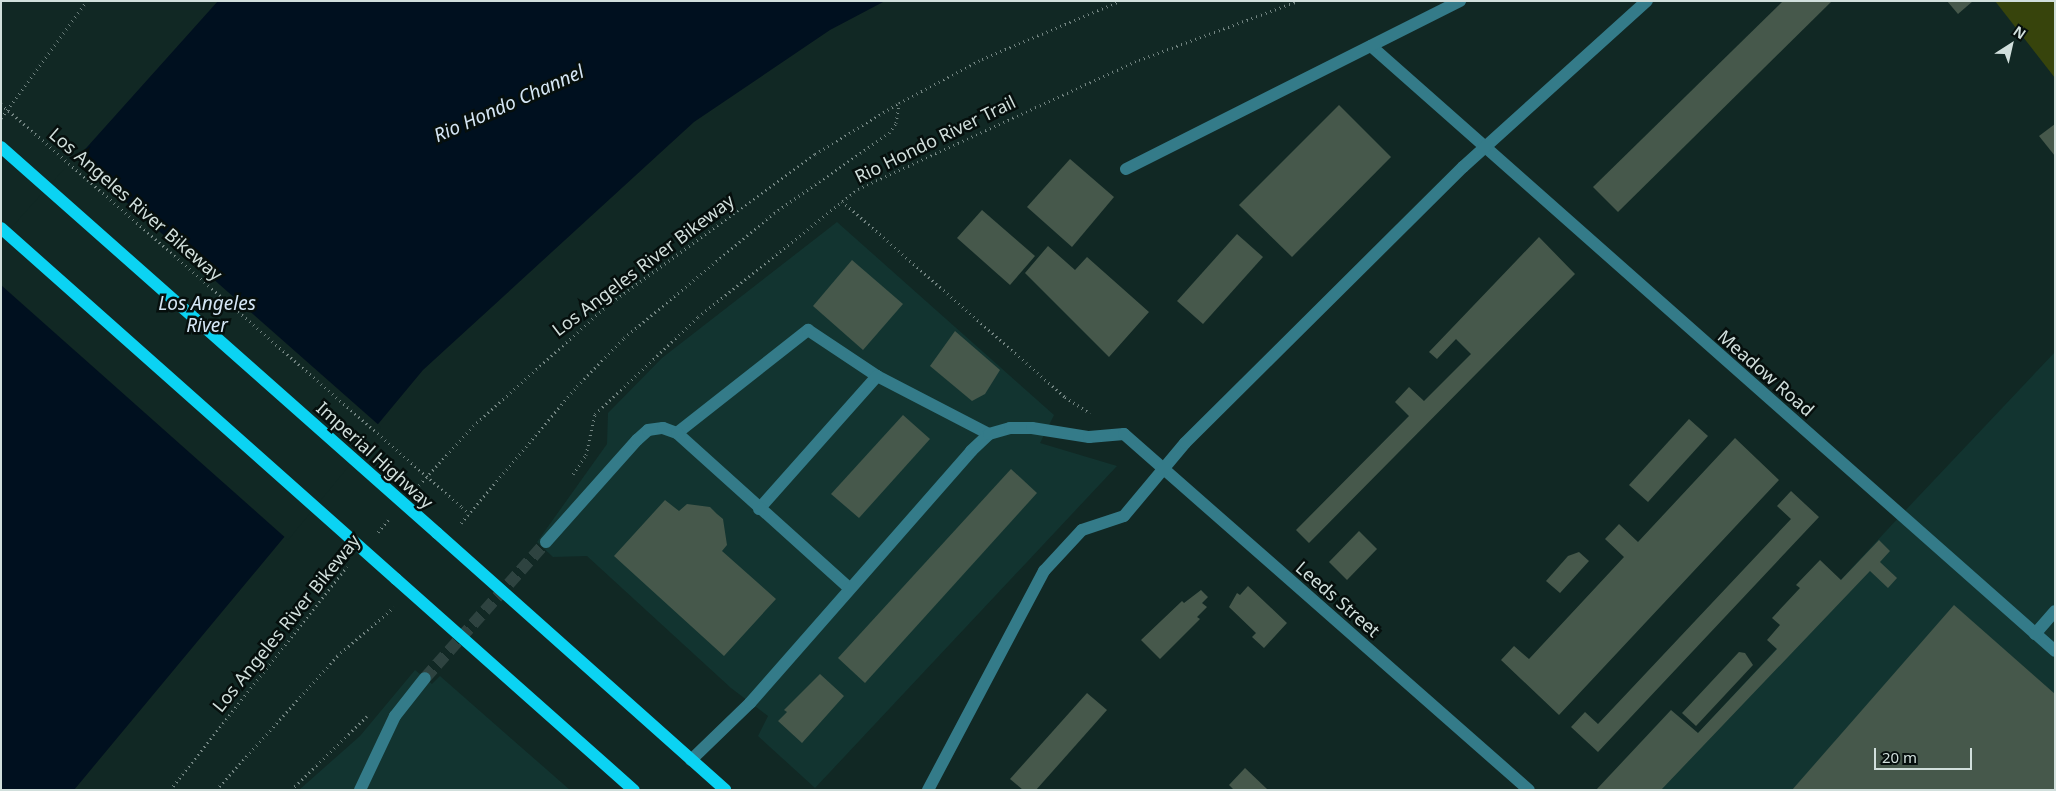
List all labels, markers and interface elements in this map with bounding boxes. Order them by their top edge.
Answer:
north arrow [1986,20,2036,70]
text: N [2010,21,2030,43]
water label: Rio Hondo Channel [430,61,588,147]
street label: Rio Hondo River Trail [851,91,1019,187]
street label: Los Angeles River Bikeway [45,123,227,285]
street label: Los Angeles River Bikeway [548,190,738,340]
water label: Los Angeles River [158,293,256,337]
street label: Meadow Road [1714,325,1818,421]
street label: Imperial Highway [312,397,438,513]
street label: Los Angeles River Bikeway [208,530,364,716]
street label: Leeds Street [1292,557,1384,641]
scale bar [1876,738,1974,770]
text: 20 m [1882,747,1917,767]

